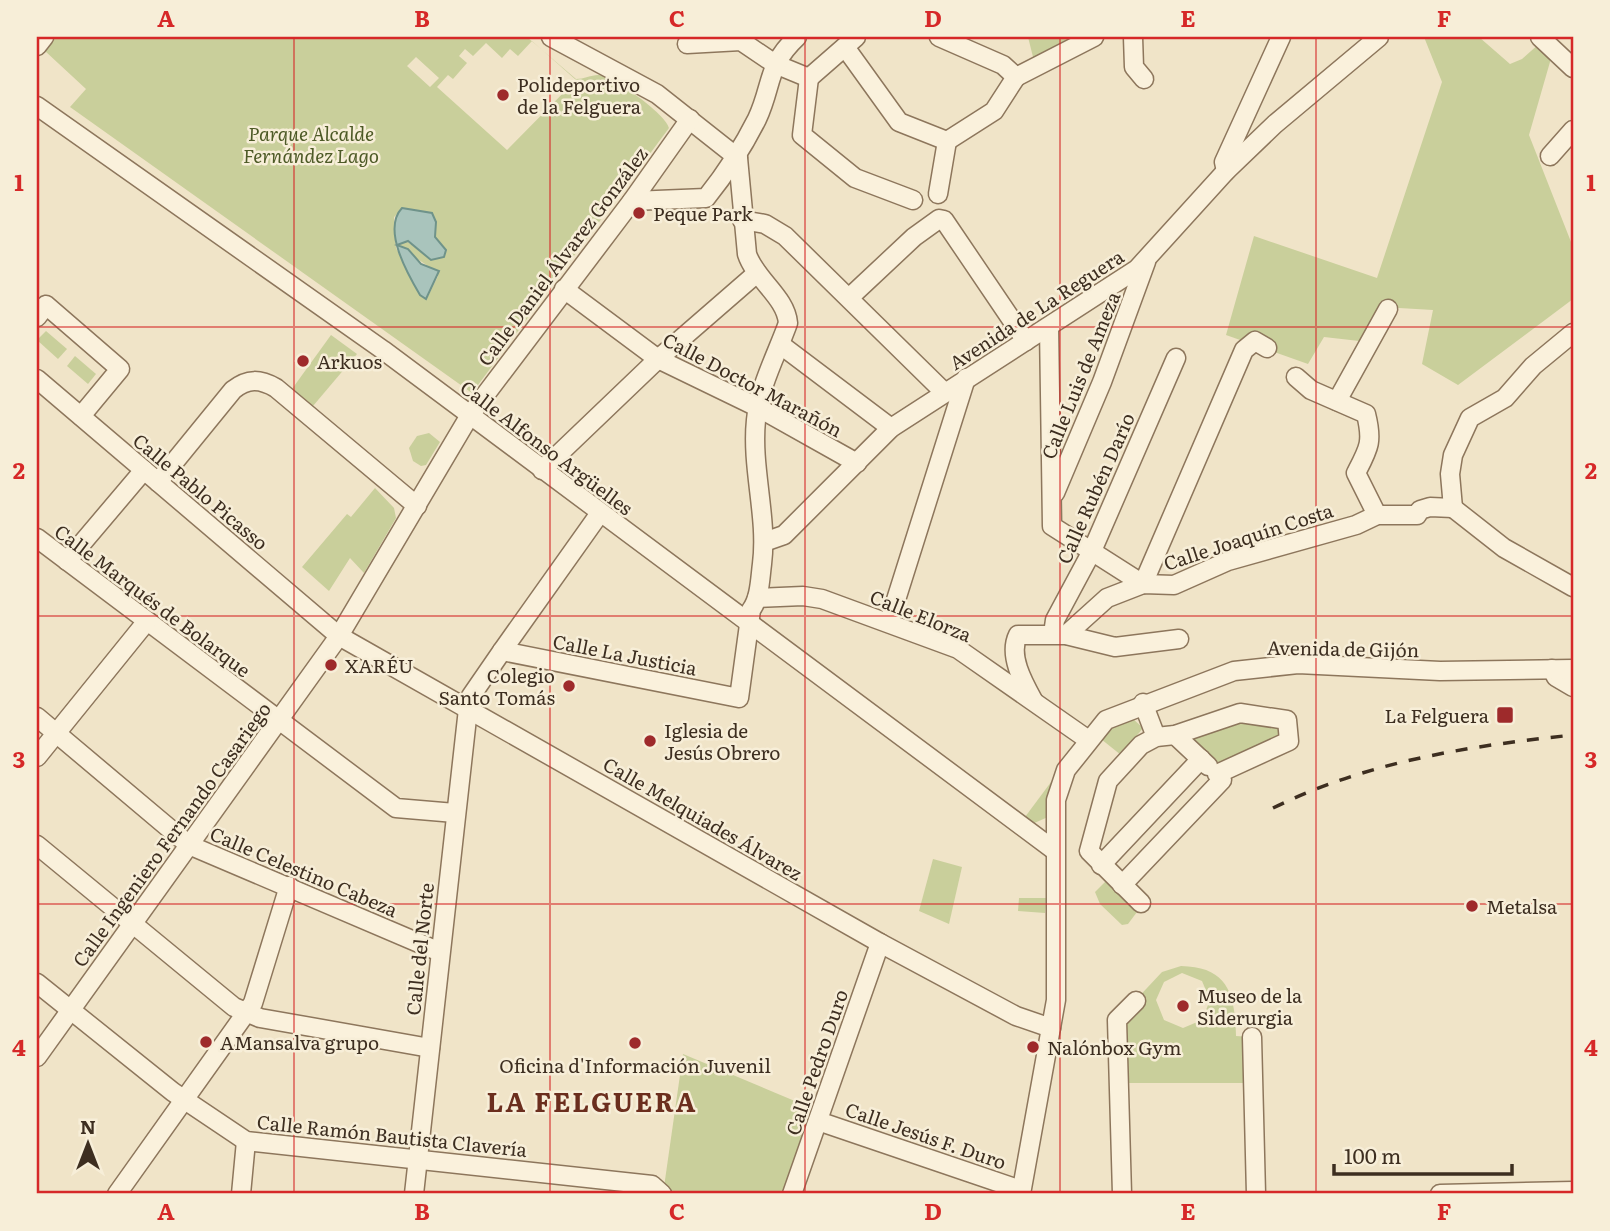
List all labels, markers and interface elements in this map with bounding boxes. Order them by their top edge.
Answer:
text: A [157,0,175,34]
text: B [414,0,430,34]
text: C [669,0,685,34]
text: D [924,0,942,34]
text: E [1180,0,1196,34]
text: F [1437,0,1452,34]
place label: Polideportivo de la Felguera [517,70,642,120]
marker: Polideportivo de la Felguera [495,87,511,103]
park label: Parque Alcalde Fernández Lago [243,119,379,169]
street label: Calle Daniel Álvarez González [470,141,654,371]
text: 1 [14,164,24,198]
text: 1 [1586,164,1596,198]
place label: Peque Park [653,199,753,227]
marker: Peque Park [631,205,647,221]
street label: Avenida de La Reguera [943,242,1129,376]
street label: Calle Luis de Ameza [1034,286,1127,463]
street label: Calle Doctor Marañón [658,325,848,443]
place label: Arkuos [317,347,382,375]
marker: Arkuos [295,353,311,369]
street label: Calle Alfonso Argüelles [455,373,639,521]
street label: Calle Rubén Darío [1049,408,1141,568]
street label: Calle Pablo Picasso [127,426,275,556]
text: 2 [13,452,25,486]
text: 2 [1585,452,1597,486]
street label: Calle Joaquín Costa [1160,495,1337,577]
street label: Calle Marqués de Bolarque [49,517,257,683]
street label: Calle Elorza [866,582,977,648]
street label: Calle La Justicia [551,626,700,682]
street label: Avenida de Gijón [1267,633,1419,663]
place label: XARÉU [345,651,413,679]
marker: XARÉU [323,657,339,673]
place label: Colegio Santo Tomás [439,661,555,711]
marker: Colegio Santo Tomás [561,678,577,694]
street label: Calle Ingeniero Fernando Casariego [65,696,277,972]
place label: La Felguera [1384,701,1490,729]
marker: La Felguera [1495,705,1515,725]
place label: Iglesia de Jesús Obrero [664,716,781,766]
marker: Iglesia de Jesús Obrero [642,733,658,749]
text: 3 [13,741,25,775]
text: 3 [1585,741,1597,775]
street label: Calle Melquiades Álvarez [598,749,808,887]
street label: Calle Celestino Cabeza [206,819,403,924]
street label: Calle del Norte [398,881,440,1017]
place label: Metalsa [1486,892,1558,920]
marker: Metalsa [1464,898,1480,914]
place label: Museo de la Siderurgia [1197,981,1303,1031]
street label: Calle Pedro Duro [778,985,854,1139]
marker: Museo de la Siderurgia [1175,998,1191,1014]
place label: AMansalva grupo [220,1028,379,1056]
text: 4 [12,1029,26,1063]
text: 4 [1584,1029,1598,1063]
place label: Nalónbox Gym [1047,1033,1182,1061]
marker: AMansalva grupo [198,1034,214,1050]
marker: Oficina d'Información Juvenil [627,1035,643,1051]
marker: Nalónbox Gym [1025,1039,1041,1055]
place label: Oficina d'Información Juvenil [499,1051,771,1079]
district label: LA FELGUERA [487,1081,697,1120]
street label: Calle Jesús F. Duro [842,1094,1010,1176]
street label: Calle Ramón Bautista Clavería [256,1107,529,1163]
north arrow [52,1108,122,1178]
text: N [80,1112,96,1140]
scale bar [1334,1133,1512,1177]
text: 100 m [1344,1139,1401,1170]
text: A [157,1193,175,1227]
text: B [414,1193,430,1227]
text: C [669,1193,685,1227]
text: D [924,1193,942,1227]
text: E [1180,1193,1196,1227]
text: F [1437,1193,1452,1227]

